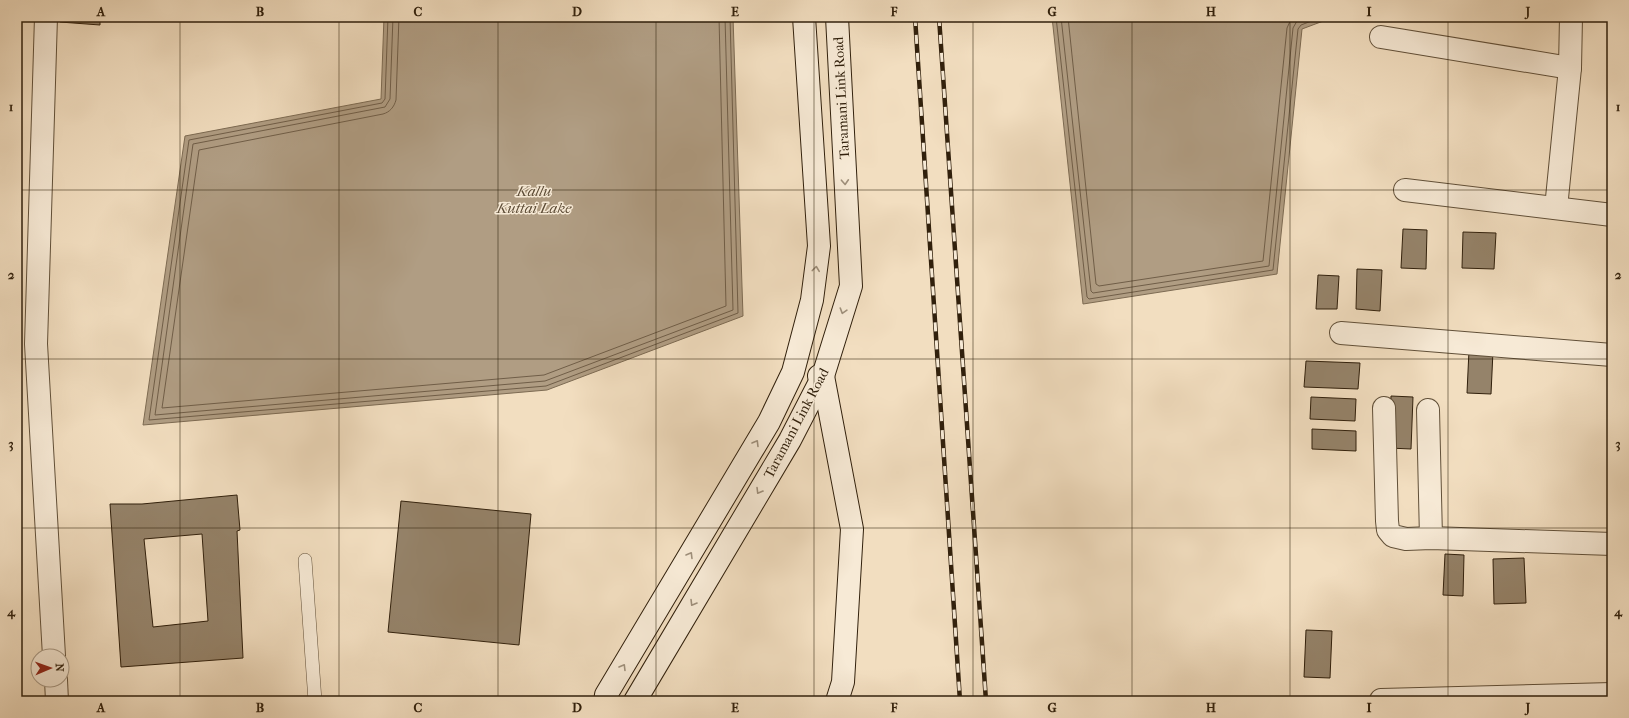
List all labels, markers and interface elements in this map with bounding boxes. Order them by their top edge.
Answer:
text: A [96,4,106,19]
text: B [256,4,265,19]
text: C [414,4,423,19]
text: D [572,4,582,19]
text: E [731,4,739,19]
text: F [890,4,898,19]
text: G [1047,4,1057,19]
text: H [1206,4,1217,19]
text: I [1366,4,1372,19]
text: J [1524,4,1531,20]
street label: Taramani Link Road [830,36,853,160]
text: 1 [9,99,14,114]
text: 1 [1616,99,1621,114]
one-way arrow [841,179,850,185]
water label: Kallu Kuttai Lake [496,182,572,217]
one-way arrow [811,266,820,272]
text: 2 [8,267,15,282]
text: 2 [1615,267,1622,282]
one-way arrow [839,307,848,314]
street label: Taramani Link Road [760,365,833,481]
text: 3 [8,436,14,452]
text: 3 [1615,436,1621,452]
one-way arrow [751,440,759,447]
one-way arrow [757,487,764,494]
one-way arrow [685,552,692,559]
one-way arrow [690,599,698,606]
text: 4 [6,604,16,620]
text: 4 [1613,604,1623,620]
north arrow [30,648,70,688]
text: N [53,663,66,673]
one-way arrow [619,664,626,671]
text: A [96,700,106,715]
text: B [256,700,265,715]
text: C [414,700,423,715]
text: D [572,700,582,715]
text: E [731,700,739,715]
text: F [890,700,898,715]
text: G [1047,700,1057,715]
text: H [1206,700,1217,715]
text: I [1366,700,1372,715]
text: J [1524,700,1531,716]

